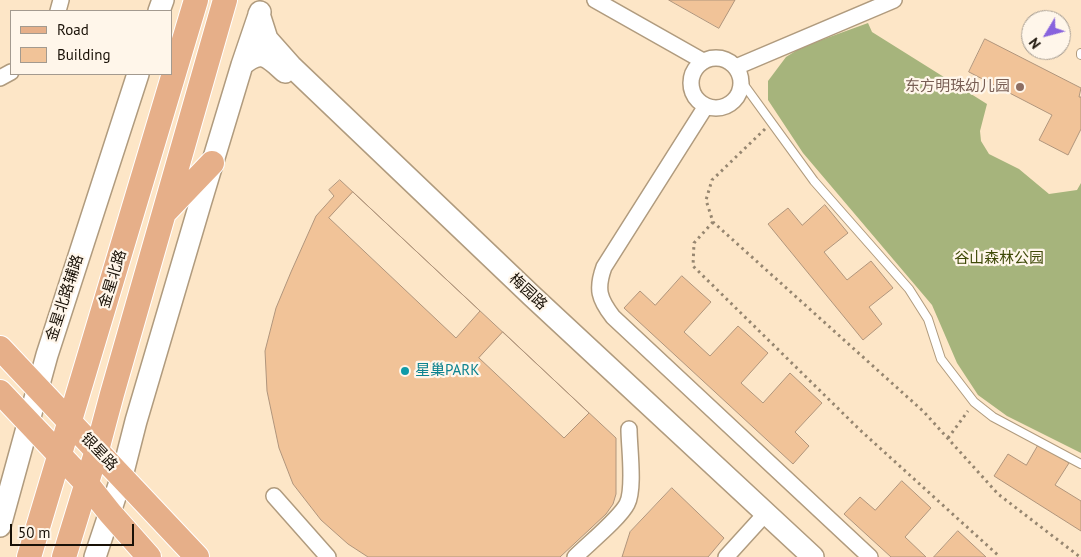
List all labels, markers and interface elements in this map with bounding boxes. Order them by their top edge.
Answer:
legend [10,10,172,75]
north arrow [1021,10,1071,60]
text: Road [57,20,89,39]
text: N [1025,34,1045,53]
text: Building [57,45,111,64]
place label: 东方明珠幼儿园 [905,78,1010,96]
marker: 东方明珠幼儿园 [1014,81,1026,93]
street label: 金星北路 [96,248,130,310]
park label: 谷山森林公园 [954,250,1044,268]
street label: 金星北路辅路 [43,252,87,344]
street label: 梅园路 [505,270,551,314]
place label: 星巢PARK [415,362,479,380]
marker: 星巢PARK [399,365,411,377]
street label: 银星路 [77,430,121,474]
scale bar [12,514,136,546]
text: 50 m [18,523,51,542]

